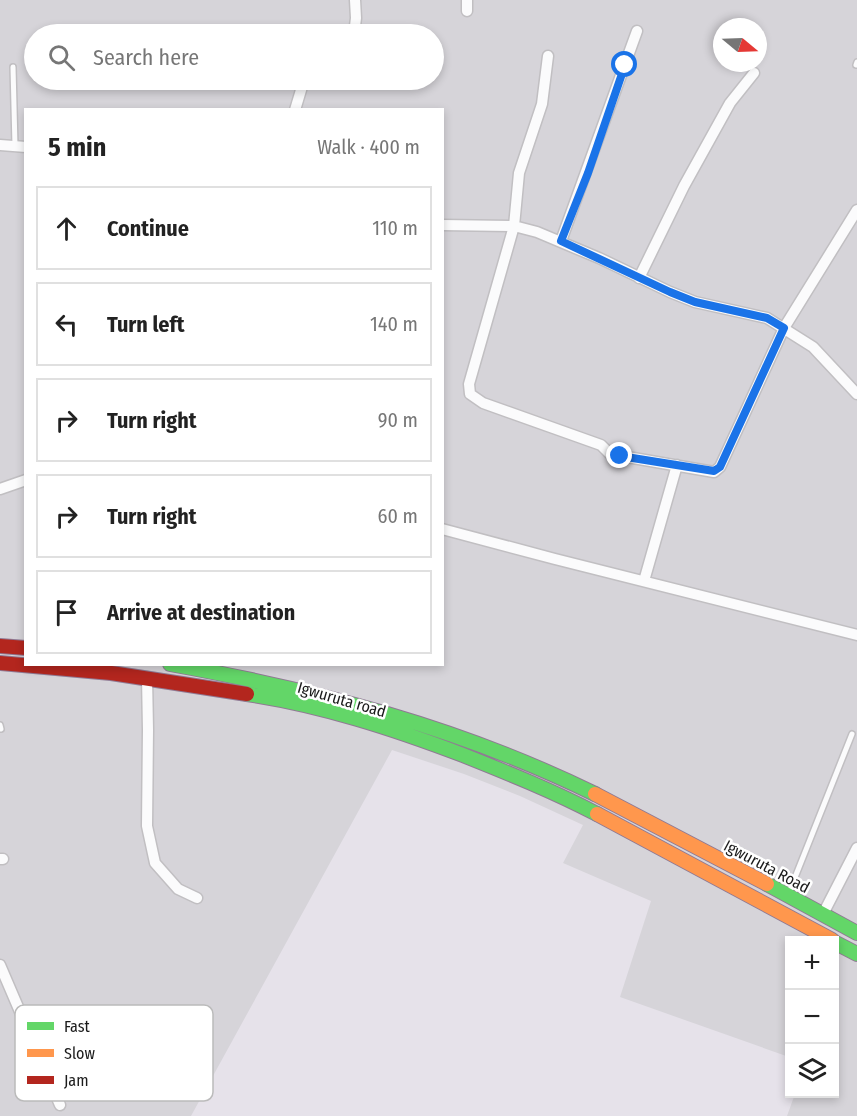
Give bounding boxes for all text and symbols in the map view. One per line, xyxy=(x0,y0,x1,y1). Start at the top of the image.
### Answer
north arrow xyxy=(713,18,767,72)
search box xyxy=(24,24,444,90)
icon: search xyxy=(45,41,78,74)
text: Search here xyxy=(93,44,199,71)
route start xyxy=(611,51,637,77)
text: 5 min xyxy=(48,132,106,163)
text: Walk · 400 m xyxy=(317,135,420,159)
icon: ahead xyxy=(50,212,83,245)
text: Continue xyxy=(107,215,189,242)
text: 110 m xyxy=(372,216,418,240)
icon: left xyxy=(50,308,83,341)
text: Turn left xyxy=(107,311,185,338)
text: 140 m xyxy=(370,312,418,336)
icon: right xyxy=(50,404,83,437)
text: Turn right xyxy=(107,407,196,434)
text: 90 m xyxy=(378,408,418,432)
route end xyxy=(606,442,632,468)
icon: right xyxy=(50,500,83,533)
text: Turn right xyxy=(107,503,196,530)
text: 60 m xyxy=(378,504,418,528)
icon: arrive xyxy=(50,596,83,629)
text: Arrive at destination xyxy=(107,599,295,626)
street label: Igwuruta road xyxy=(295,678,388,721)
street label: Igwuruta Road xyxy=(721,836,813,897)
map controls xyxy=(785,936,839,1098)
button: + xyxy=(785,936,839,990)
button: − xyxy=(785,990,839,1044)
legend xyxy=(15,1005,213,1101)
text: Fast xyxy=(64,1017,91,1036)
text: Slow xyxy=(64,1044,95,1063)
button: layers xyxy=(785,1044,839,1098)
text: Jam xyxy=(64,1071,89,1090)

